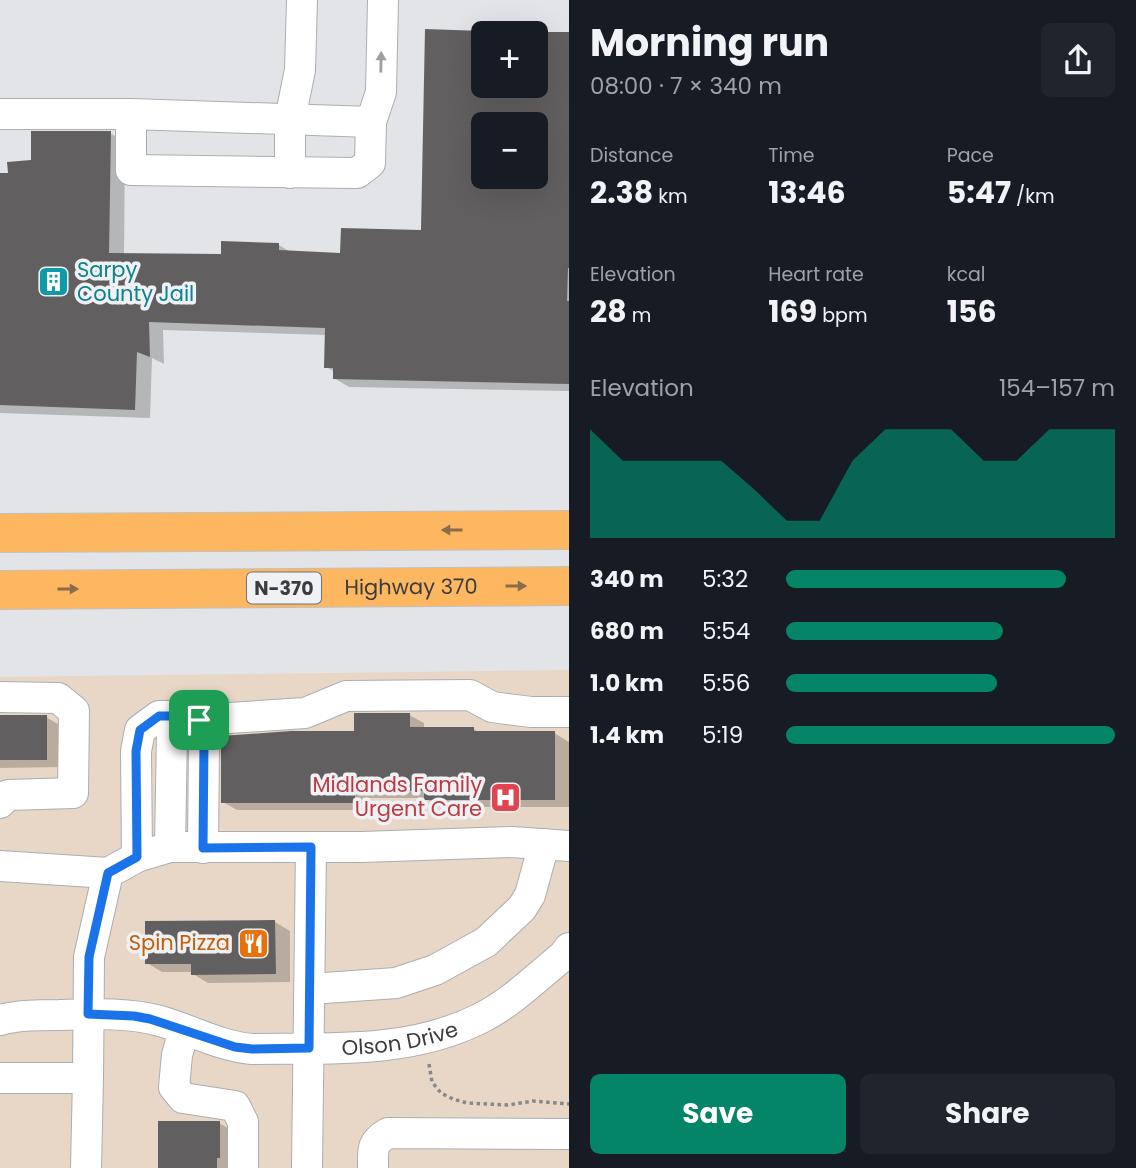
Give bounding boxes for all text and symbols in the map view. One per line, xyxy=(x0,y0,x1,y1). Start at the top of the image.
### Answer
text: Morning run xyxy=(590,16,829,69)
map controls xyxy=(471,21,548,189)
button: + xyxy=(471,21,548,98)
button: share xyxy=(1041,23,1115,97)
one-way arrow xyxy=(376,50,387,72)
text: 08:00 · 7 × 340 m xyxy=(590,70,782,102)
button: − xyxy=(471,112,548,189)
text: Distance xyxy=(590,142,673,169)
text: Time xyxy=(768,142,815,169)
text: Pace xyxy=(947,142,994,169)
text: 2.38 xyxy=(590,171,653,214)
text: 13:46 xyxy=(768,171,846,214)
text: 5:47 xyxy=(947,171,1011,214)
text: km xyxy=(653,183,688,210)
text: /km xyxy=(1011,183,1055,210)
place label: Sarpy County Jail xyxy=(77,255,194,308)
text: Elevation xyxy=(590,261,676,288)
text: Heart rate xyxy=(768,261,864,288)
text: kcal xyxy=(947,261,986,288)
building icon: Sarpy County Jail xyxy=(37,265,71,299)
text: 28 xyxy=(590,290,627,333)
text: 169 xyxy=(768,290,817,333)
text: 156 xyxy=(947,290,997,333)
text: m xyxy=(627,302,651,329)
text: bpm xyxy=(817,302,868,329)
text: Elevation xyxy=(590,372,694,404)
text: 154–157 m xyxy=(999,372,1115,404)
one-way arrow xyxy=(441,524,463,536)
text: 340 m xyxy=(590,563,664,595)
text: 5:32 xyxy=(702,563,748,595)
road number: N-370 xyxy=(247,572,321,604)
street label: Highway 370 xyxy=(344,572,478,602)
one-way arrow xyxy=(505,580,527,592)
one-way arrow xyxy=(57,583,79,595)
text: 680 m xyxy=(590,615,664,647)
text: 5:54 xyxy=(702,615,750,647)
text: 1.0 km xyxy=(590,667,664,699)
text: 5:56 xyxy=(702,667,750,699)
pin xyxy=(169,690,229,750)
icon: arrive xyxy=(180,701,218,739)
text: 1.4 km xyxy=(590,719,664,751)
text: 5:19 xyxy=(702,719,743,751)
place label: Midlands Family Urgent Care xyxy=(312,770,482,823)
hospital icon: Midlands Family Urgent Care xyxy=(488,780,522,814)
restaurant icon: Spin Pizza xyxy=(236,926,270,960)
place label: Spin Pizza xyxy=(129,928,230,957)
street label: Olson Drive xyxy=(341,1014,462,1062)
button: Save xyxy=(590,1074,846,1154)
button: Share xyxy=(860,1074,1115,1154)

